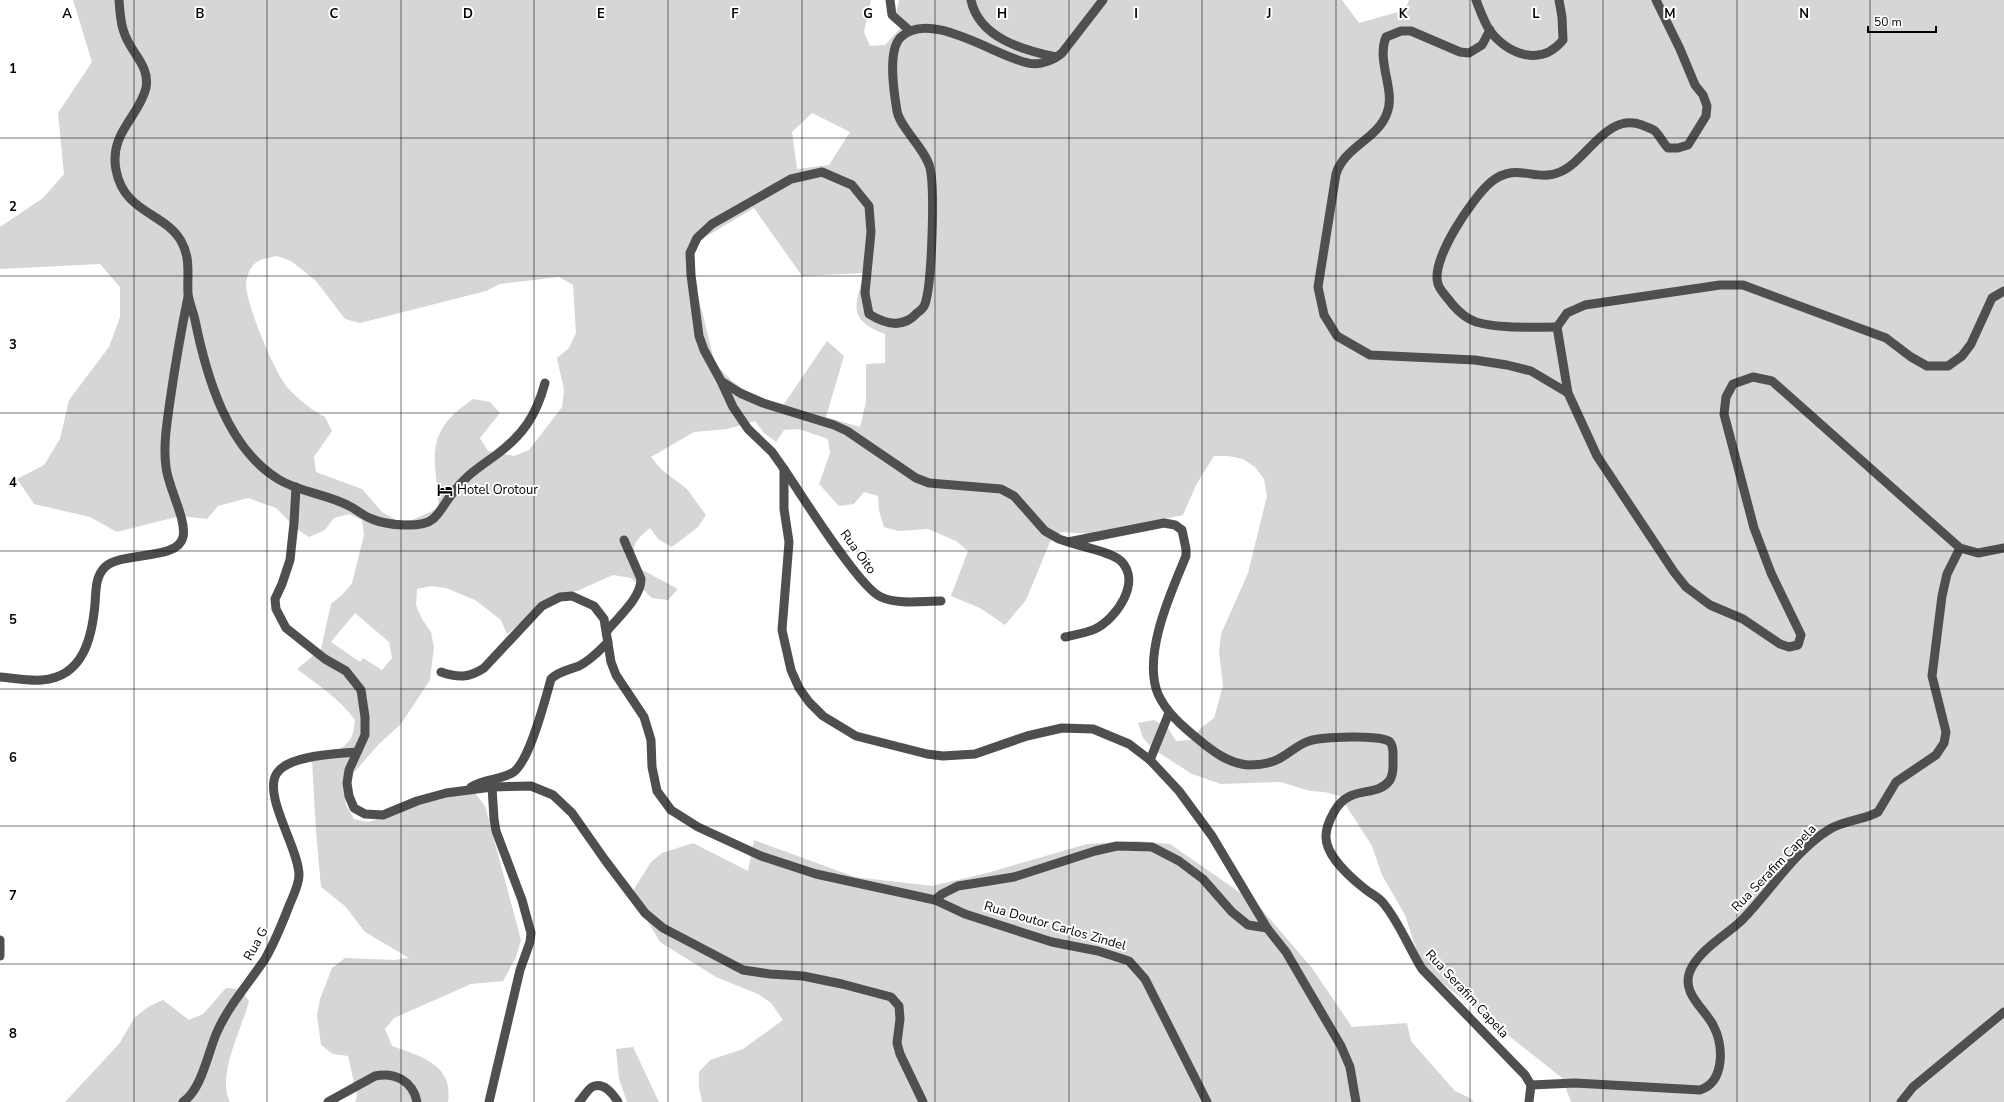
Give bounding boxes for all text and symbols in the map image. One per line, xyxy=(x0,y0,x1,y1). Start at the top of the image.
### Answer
text: A xyxy=(62,5,72,23)
text: B xyxy=(196,5,205,23)
text: C xyxy=(330,5,339,23)
text: D xyxy=(463,5,473,23)
text: E xyxy=(597,5,605,23)
text: F xyxy=(731,5,739,23)
text: G xyxy=(863,5,873,23)
text: H xyxy=(997,5,1007,23)
text: I xyxy=(1134,5,1138,23)
text: J xyxy=(1266,5,1271,23)
text: K xyxy=(1399,5,1408,23)
text: L xyxy=(1532,5,1540,23)
text: M xyxy=(1664,5,1676,23)
text: N xyxy=(1799,5,1809,23)
scale bar xyxy=(1868,8,1936,34)
text: 50 m xyxy=(1874,14,1902,30)
text: 1 xyxy=(9,60,17,78)
text: 2 xyxy=(9,198,17,216)
text: 3 xyxy=(9,336,17,354)
text: 4 xyxy=(9,474,17,492)
hotel icon: Hotel Orotour xyxy=(436,481,454,499)
place label: Hotel Orotour xyxy=(457,481,538,499)
street label: Rua Oito xyxy=(836,526,880,578)
text: 5 xyxy=(9,611,17,629)
text: 6 xyxy=(9,749,17,767)
street label: Rua Serafim Capela xyxy=(1728,820,1820,916)
text: 7 xyxy=(9,887,17,905)
street label: Rua Doutor Carlos Zindel xyxy=(982,897,1128,955)
street label: Rua G xyxy=(239,924,273,964)
street label: Rua Serafim Capela xyxy=(1421,946,1513,1042)
text: 8 xyxy=(9,1025,17,1043)

